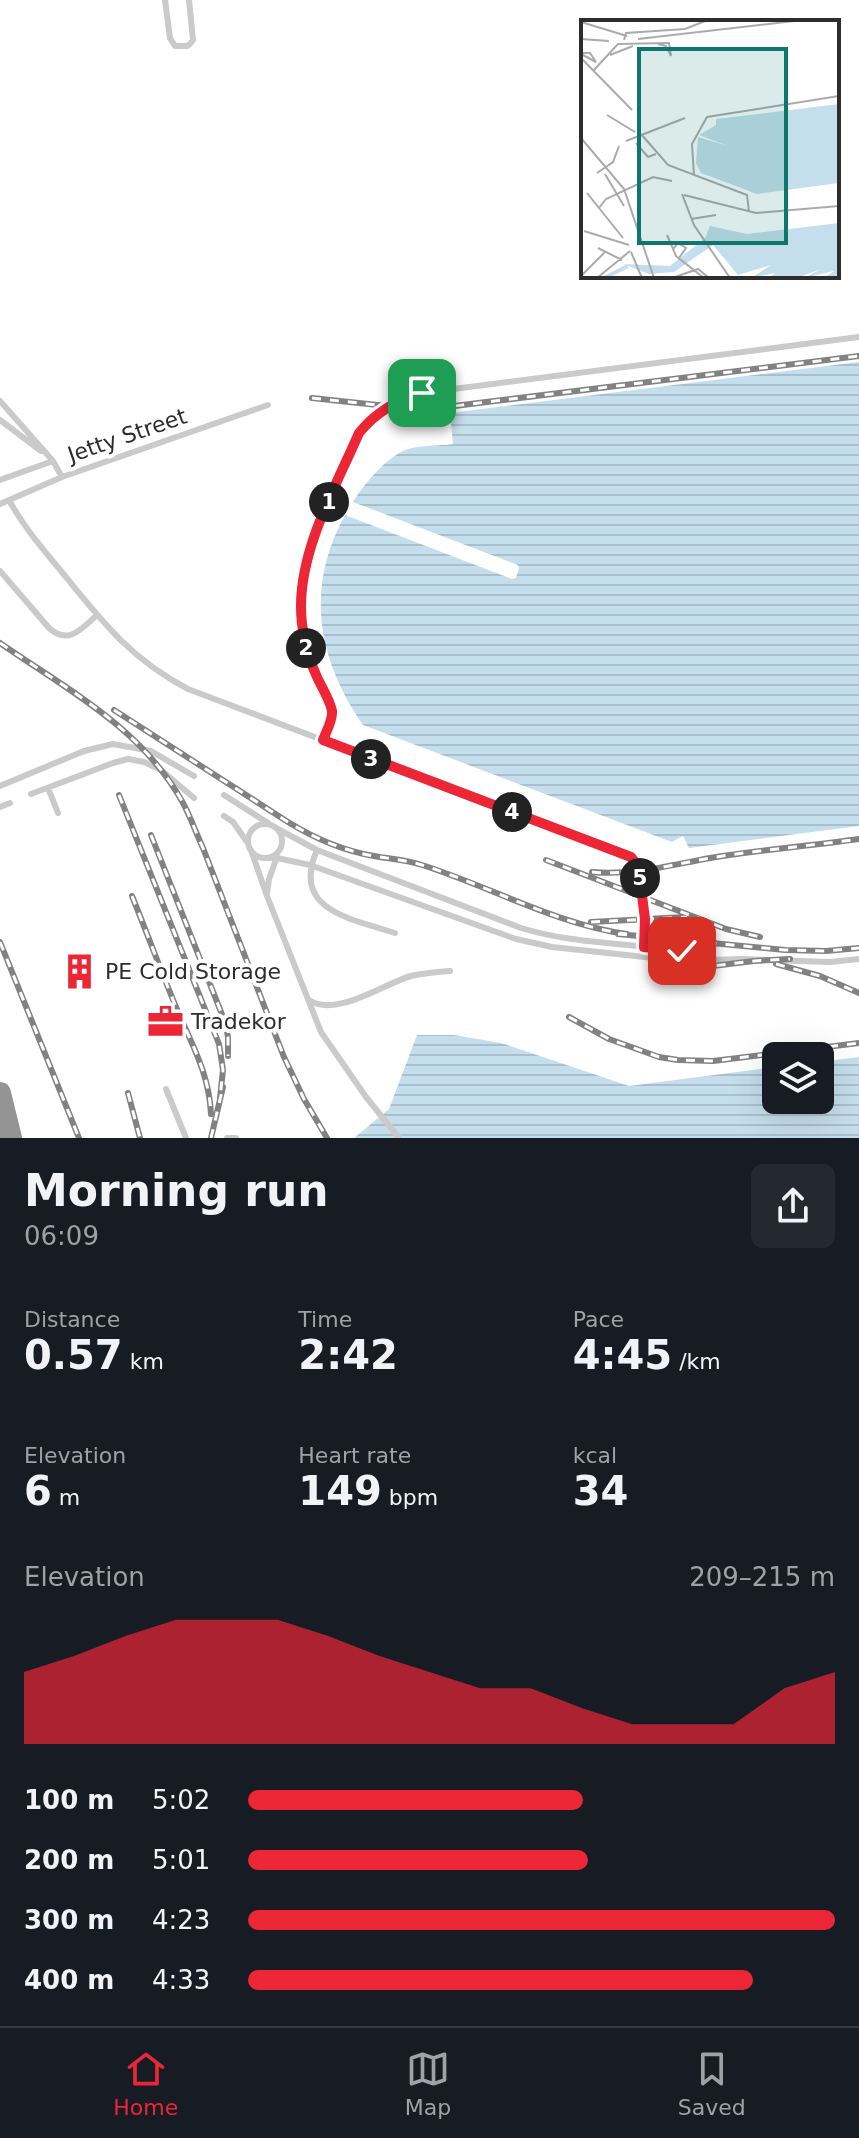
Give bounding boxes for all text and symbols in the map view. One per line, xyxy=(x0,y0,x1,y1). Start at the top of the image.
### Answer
inset map xyxy=(581,20,839,278)
pin xyxy=(388,359,456,427)
icon: arrive xyxy=(400,371,444,415)
street label: Jetty Street xyxy=(63,403,190,468)
pin: 1 xyxy=(309,482,349,522)
text: 1 xyxy=(321,489,337,514)
pin: 2 xyxy=(286,628,326,668)
text: 2 xyxy=(298,635,314,660)
pin: 3 xyxy=(351,739,391,779)
text: 3 xyxy=(363,746,379,771)
pin: 4 xyxy=(492,792,532,832)
text: 4 xyxy=(504,799,520,824)
pin: 5 xyxy=(620,858,660,898)
text: 5 xyxy=(632,865,648,890)
pin xyxy=(648,917,716,985)
icon: check xyxy=(660,929,704,973)
building icon: PE Cold Storage xyxy=(60,952,98,990)
place label: PE Cold Storage xyxy=(105,959,281,984)
office icon: Tradekor xyxy=(146,1002,184,1040)
place label: Tradekor xyxy=(190,1009,287,1034)
map controls xyxy=(762,1042,834,1114)
button: layers xyxy=(762,1042,834,1114)
button: share xyxy=(751,1164,835,1248)
text: Morning run xyxy=(24,1165,329,1216)
text: 06:09 xyxy=(24,1221,99,1251)
text: Distance xyxy=(24,1307,120,1332)
text: Time xyxy=(298,1307,352,1332)
text: Pace xyxy=(573,1307,624,1332)
text: 0.57 xyxy=(24,1332,123,1378)
text: 2:42 xyxy=(298,1332,398,1378)
text: 4:45 xyxy=(573,1332,672,1378)
text: km xyxy=(123,1349,164,1374)
text: /km xyxy=(672,1349,721,1374)
text: Elevation xyxy=(24,1443,126,1468)
text: Heart rate xyxy=(298,1443,411,1468)
text: kcal xyxy=(573,1443,617,1468)
text: 6 xyxy=(24,1468,52,1514)
text: 149 xyxy=(298,1468,382,1514)
text: 34 xyxy=(573,1468,628,1514)
text: m xyxy=(52,1485,80,1510)
text: bpm xyxy=(382,1485,438,1510)
text: Elevation xyxy=(24,1562,145,1592)
text: 209–215 m xyxy=(689,1562,835,1592)
text: 100 m xyxy=(24,1785,114,1815)
text: 5:02 xyxy=(152,1785,210,1815)
text: 200 m xyxy=(24,1845,114,1875)
text: 5:01 xyxy=(152,1845,210,1875)
text: 300 m xyxy=(24,1905,114,1935)
text: 4:23 xyxy=(152,1905,210,1935)
text: 400 m xyxy=(24,1965,114,1995)
text: 4:33 xyxy=(152,1965,210,1995)
tab: Home xyxy=(113,2047,178,2120)
tab: Map xyxy=(405,2047,451,2120)
tab: Saved xyxy=(678,2047,746,2120)

